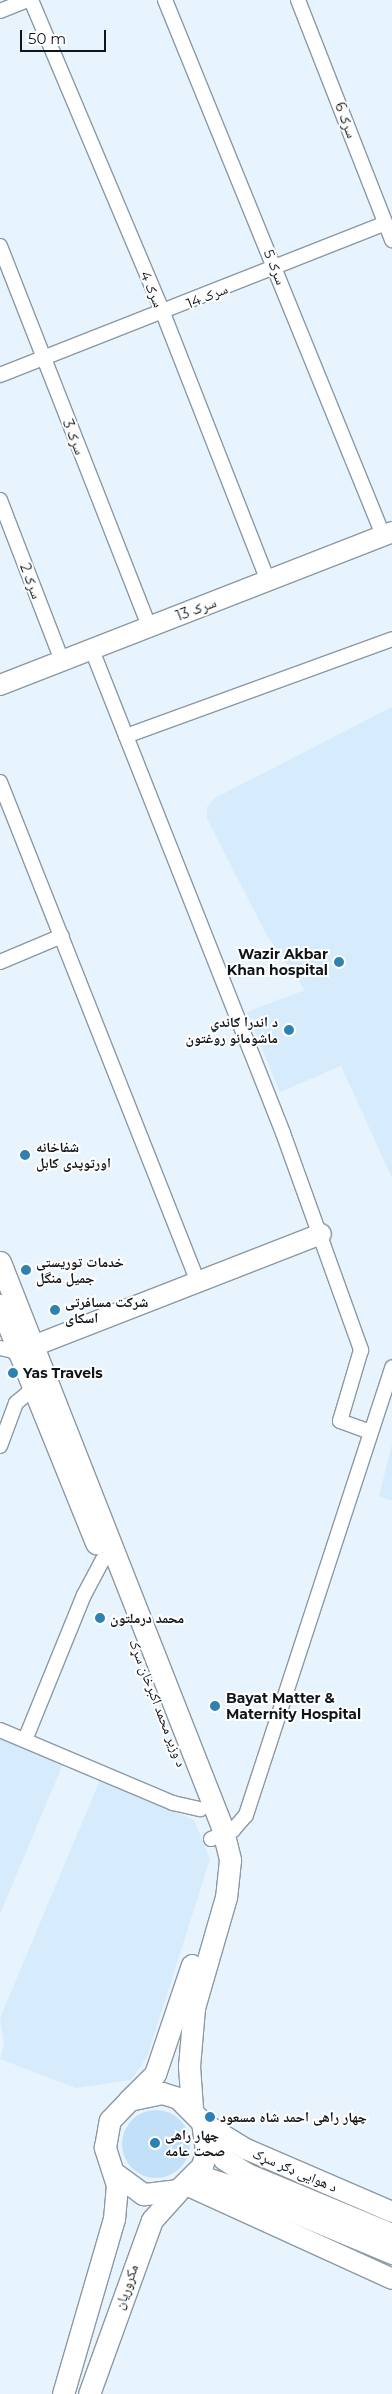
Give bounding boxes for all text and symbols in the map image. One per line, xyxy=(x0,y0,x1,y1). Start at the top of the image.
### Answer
scale bar xyxy=(22,20,109,52)
text: 50 m xyxy=(28,29,66,48)
street label: سرک 6 xyxy=(331,100,361,140)
street label: سرک 5 xyxy=(260,247,290,287)
street label: سرک 4 xyxy=(137,268,167,310)
street label: سرک 14 xyxy=(184,280,230,312)
street label: سرک 3 xyxy=(59,417,89,457)
street label: سرک 2 xyxy=(17,561,45,601)
street label: سرک 13 xyxy=(174,594,218,624)
place label: Wazir Akbar Khan hospital xyxy=(227,946,328,979)
marker: Wazir Akbar Khan hospital xyxy=(332,955,346,969)
place label: د اندرا ګاندي ماشومانو روغتون xyxy=(186,1014,278,1046)
marker: د اندرا ګاندي ماشومانو روغتون xyxy=(282,1023,296,1037)
place label: شفاخانه اورتوپدی کابل xyxy=(36,1139,111,1172)
marker: شفاخانه اورتوپدی کابل xyxy=(18,1148,32,1162)
place label: خدمات توریستی جمیل منگل xyxy=(36,1254,124,1286)
marker: خدمات توریستی جمیل منگل xyxy=(20,1264,32,1276)
place label: شرکت مسافرتی اسکای xyxy=(65,1294,148,1326)
marker: شرکت مسافرتی اسکای xyxy=(49,1304,61,1316)
place label: Yas Travels xyxy=(23,1365,103,1381)
marker: Yas Travels xyxy=(7,1367,19,1379)
place label: محمد درملتون xyxy=(110,1610,184,1626)
marker: محمد درملتون xyxy=(94,1612,106,1624)
street label: د وزیر محمد اکبرخان سړک xyxy=(126,1637,190,1769)
place label: Bayat Matter & Maternity Hospital xyxy=(226,1690,361,1722)
marker: Bayat Matter & Maternity Hospital xyxy=(208,1699,222,1713)
place label: چهار راهی احمد شاه مسعود xyxy=(220,2109,367,2125)
marker: چهار راهی احمد شاه مسعود xyxy=(204,2111,216,2123)
place label: چهار راهی صحت عامه xyxy=(165,2127,225,2160)
marker: چهار راهی صحت عامه xyxy=(149,2137,161,2149)
street label: د هوایی ډګر سړک xyxy=(250,2145,340,2195)
street label: مکروریان xyxy=(110,2262,142,2312)

